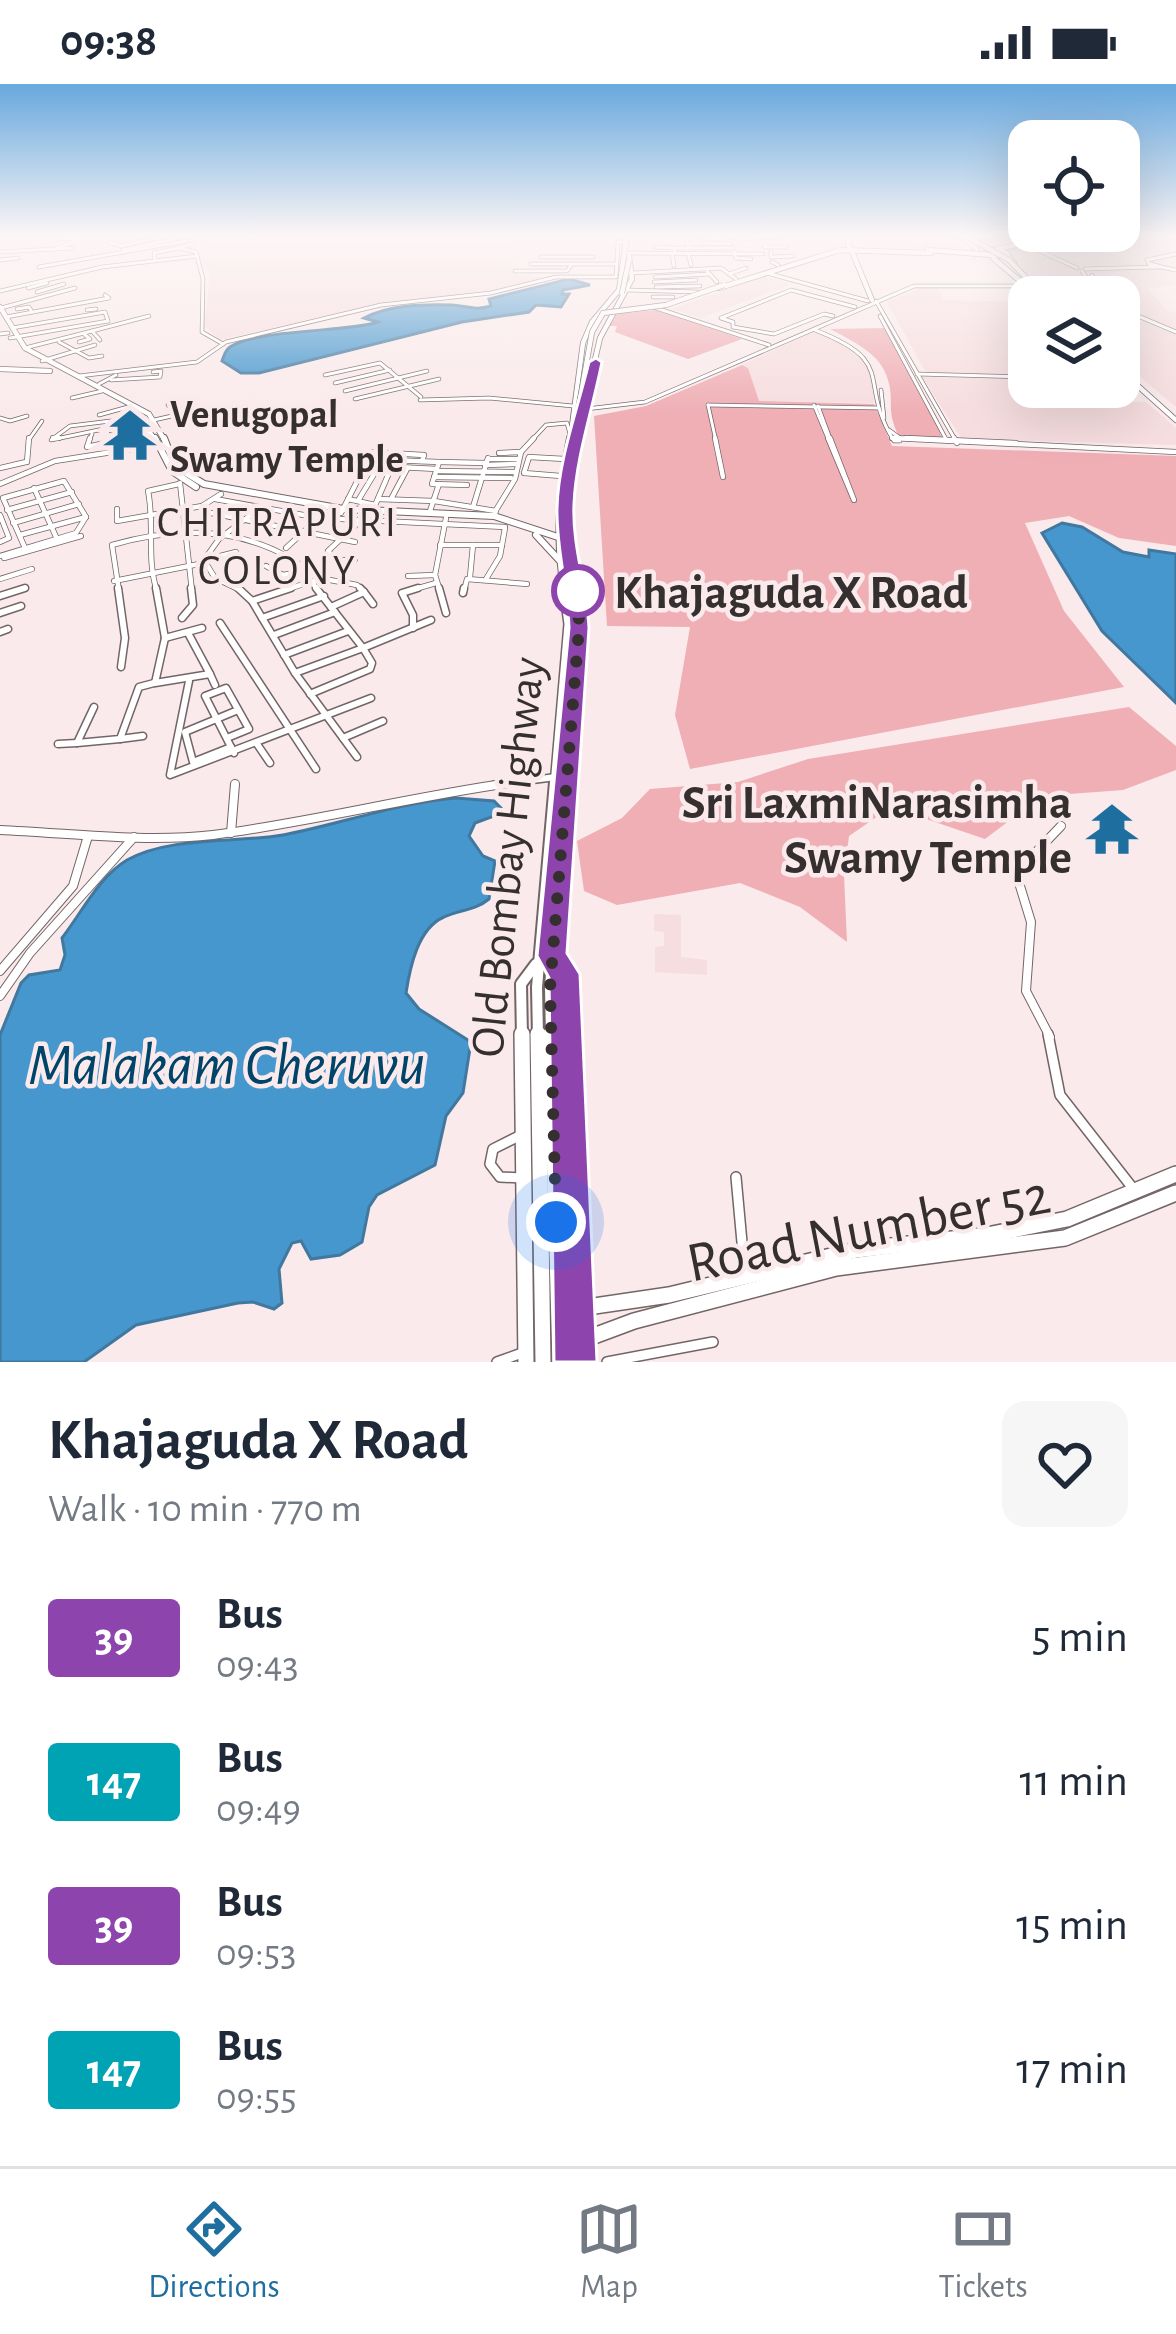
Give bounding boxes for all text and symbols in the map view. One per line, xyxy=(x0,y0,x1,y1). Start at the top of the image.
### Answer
text: 09:38 xyxy=(60,19,157,64)
map controls xyxy=(1008,120,1140,408)
button: locate xyxy=(1008,120,1140,252)
button: layers xyxy=(1008,276,1140,408)
place label: Venugopal Swamy Temple xyxy=(170,396,404,480)
temple icon: Venugopal Swamy Temple xyxy=(101,406,159,464)
district label: CHITRAPURI COLONY xyxy=(157,502,399,592)
marker: Khajaguda X Road xyxy=(553,566,603,616)
place label: Khajaguda X Road xyxy=(614,570,968,618)
street label: Old Bombay Highway xyxy=(464,655,554,1060)
place label: Sri LaxmiNarasimha Swamy Temple xyxy=(682,780,1072,883)
temple icon: Sri LaxmiNarasimha Swamy Temple xyxy=(1083,800,1141,858)
water label: Malakam Cheruvu xyxy=(28,1036,426,1096)
street label: Road Number 52 xyxy=(682,1166,1055,1293)
your location xyxy=(526,1192,586,1252)
button: heart xyxy=(1002,1401,1128,1527)
text: Khajaguda X Road xyxy=(48,1412,468,1469)
text: Walk · 10 min · 770 m xyxy=(48,1490,362,1529)
text: Bus xyxy=(216,1592,283,1637)
text: 5 min xyxy=(1032,1615,1128,1660)
text: 39 xyxy=(95,1617,133,1659)
text: 09:43 xyxy=(216,1646,299,1685)
text: Bus xyxy=(216,1736,283,1781)
text: 11 min xyxy=(1020,1759,1128,1804)
text: 147 xyxy=(87,1761,141,1803)
text: 09:49 xyxy=(216,1790,301,1829)
text: Bus xyxy=(216,1880,283,1925)
text: 15 min xyxy=(1016,1903,1128,1948)
text: 39 xyxy=(95,1905,133,1947)
text: 09:53 xyxy=(216,1934,296,1973)
text: Bus xyxy=(216,2024,283,2069)
text: 17 min xyxy=(1016,2047,1128,2092)
text: 147 xyxy=(87,2049,141,2091)
text: 09:55 xyxy=(216,2078,296,2117)
tab: Directions xyxy=(148,2196,280,2308)
tab: Map xyxy=(576,2196,642,2308)
tab: Tickets xyxy=(938,2196,1028,2308)

